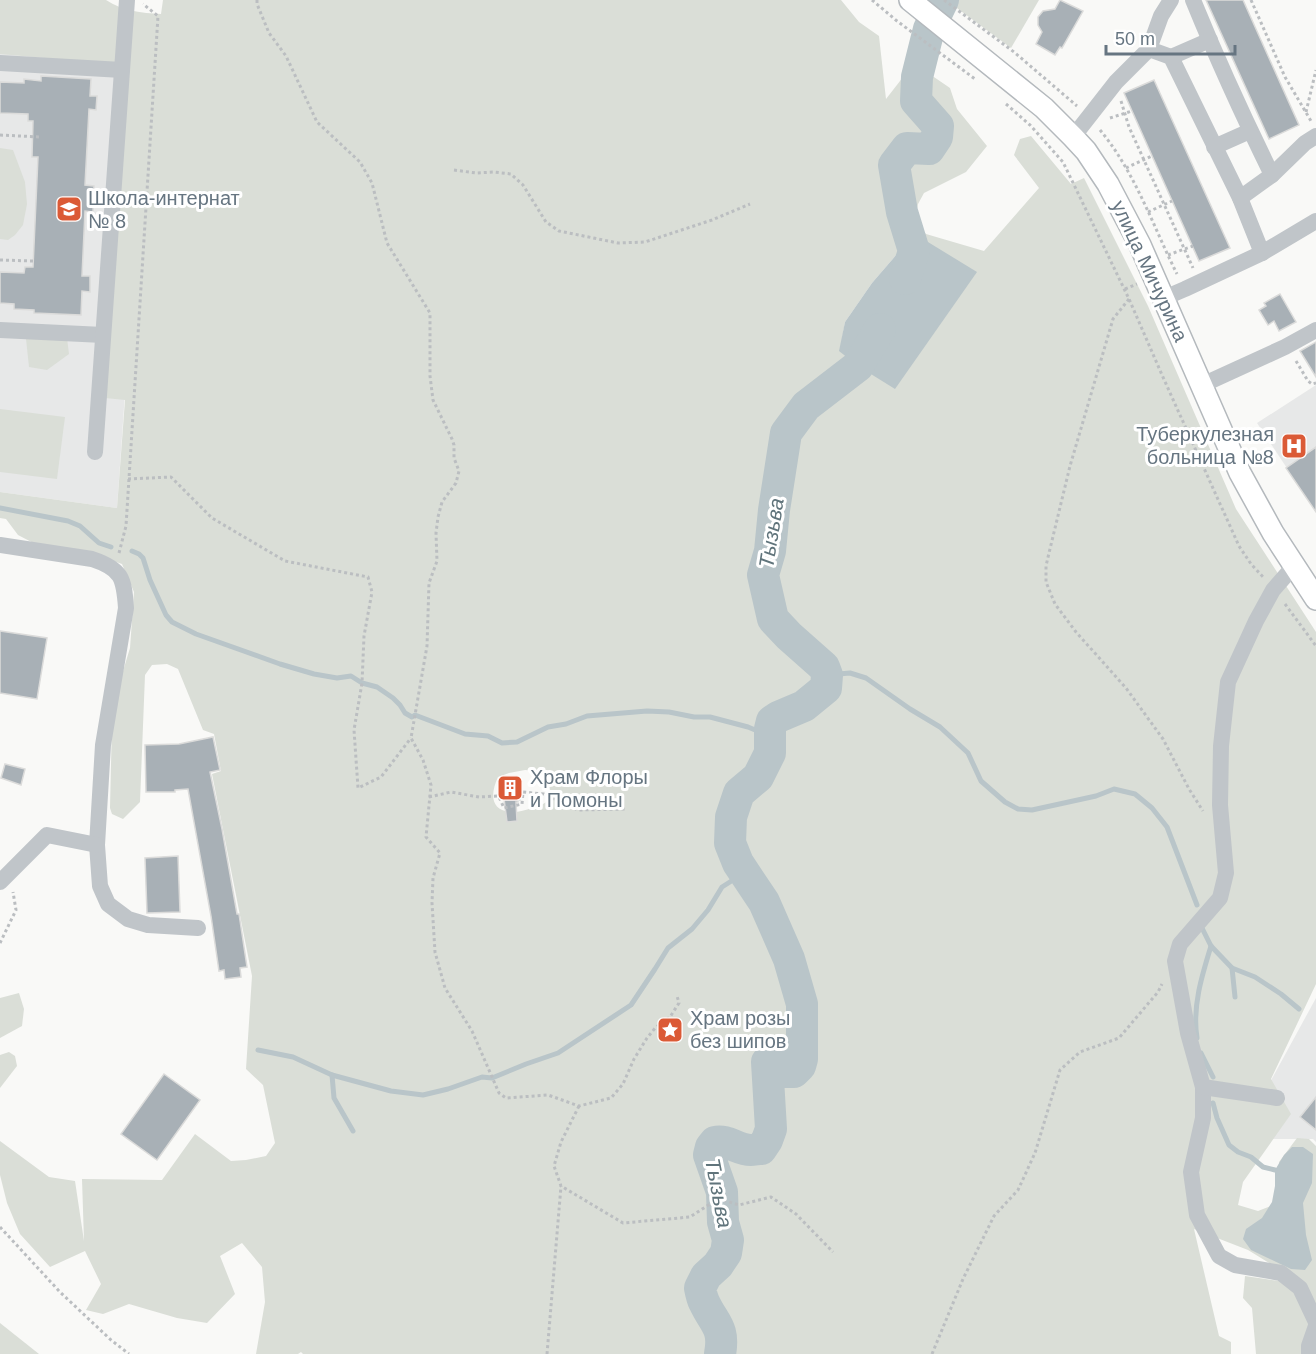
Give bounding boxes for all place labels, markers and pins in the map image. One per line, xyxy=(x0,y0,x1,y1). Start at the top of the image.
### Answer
place label: Школа-интернат № 8 xyxy=(88,187,240,232)
school or university icon: Школа-интернат № 8 xyxy=(54,194,84,224)
place label: Туберкулезная больница №8 xyxy=(1136,423,1274,468)
hospital icon: Туберкулезная больница №8 xyxy=(1279,431,1309,461)
place label: Храм Флоры и Помоны xyxy=(530,766,648,811)
building icon: Храм Флоры и Помоны xyxy=(495,773,525,803)
place label: Храм розы без шипов xyxy=(690,1007,790,1052)
place icon: Храм розы без шипов xyxy=(655,1015,685,1045)

